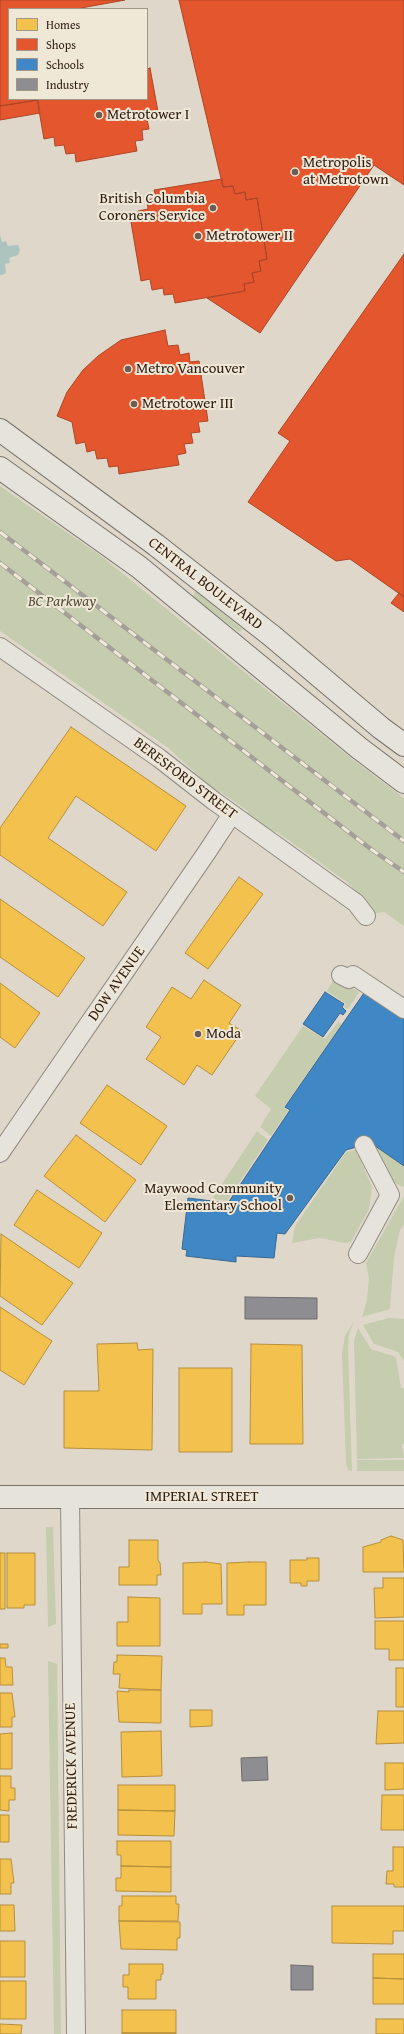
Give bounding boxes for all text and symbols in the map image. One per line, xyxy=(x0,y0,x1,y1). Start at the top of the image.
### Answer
legend xyxy=(8,8,148,100)
text: Homes xyxy=(46,16,80,33)
text: Shops xyxy=(46,36,76,53)
text: Schools xyxy=(46,56,84,73)
text: Industry xyxy=(46,76,89,93)
place label: Metrotower I xyxy=(107,106,189,124)
marker: Metrotower I xyxy=(94,110,104,120)
place label: Metropolis at Metrotown xyxy=(303,154,389,189)
marker: Metropolis at Metrotown xyxy=(290,167,300,177)
place label: British Columbia Coroners Service xyxy=(99,190,205,225)
marker: British Columbia Coroners Service xyxy=(208,203,218,213)
place label: Metrotower II xyxy=(206,227,293,245)
marker: Metrotower II xyxy=(193,231,203,241)
place label: Metro Vancouver xyxy=(136,360,245,378)
marker: Metro Vancouver xyxy=(123,364,133,374)
place label: Metrotower III xyxy=(142,395,234,413)
marker: Metrotower III xyxy=(129,399,139,409)
street label: CENTRAL BOULEVARD xyxy=(144,534,266,634)
park label: BC Parkway xyxy=(28,593,96,611)
street label: BERESFORD STREET xyxy=(130,734,240,824)
street label: DOW AVENUE xyxy=(85,943,149,1025)
place label: Moda xyxy=(206,1025,241,1043)
marker: Moda xyxy=(193,1029,203,1039)
place label: Maywood Community Elementary School xyxy=(144,1180,282,1215)
marker: Maywood Community Elementary School xyxy=(285,1193,295,1203)
street label: IMPERIAL STREET xyxy=(145,1488,259,1506)
street label: FREDERICK AVENUE xyxy=(62,1703,82,1829)

